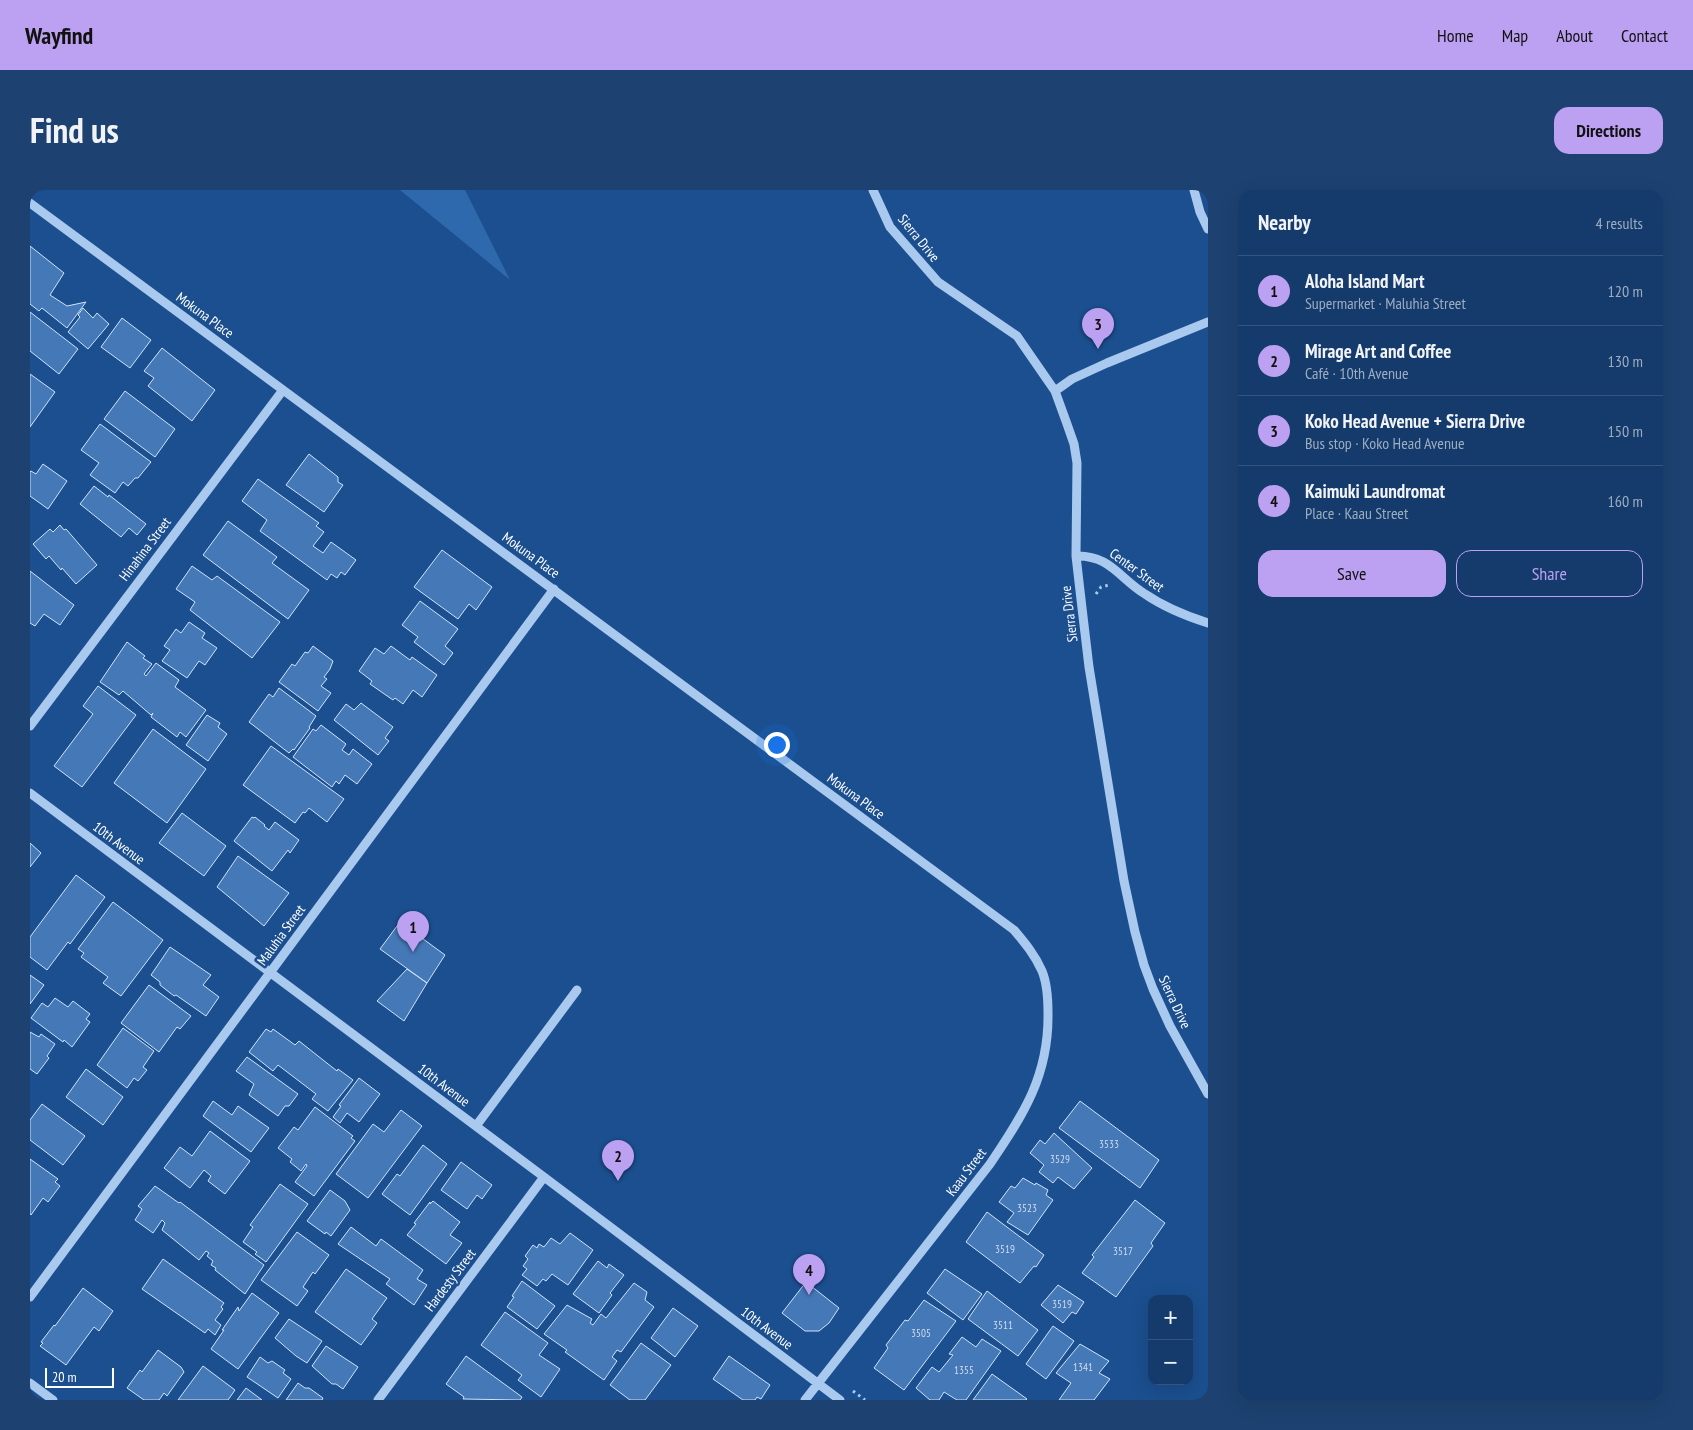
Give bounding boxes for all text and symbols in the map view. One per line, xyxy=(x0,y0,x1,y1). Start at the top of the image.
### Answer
text: Wayfind xyxy=(25,20,93,51)
text: Home xyxy=(1437,24,1474,47)
text: Map xyxy=(1502,24,1528,47)
text: About xyxy=(1556,24,1593,47)
text: Contact xyxy=(1621,24,1668,47)
text: Find us xyxy=(30,107,119,153)
button: Directions xyxy=(1554,107,1663,154)
text: Nearby xyxy=(1258,209,1311,236)
street label: Sierra Drive xyxy=(894,210,944,266)
text: 4 results xyxy=(1596,213,1643,233)
text: Aloha Island Mart xyxy=(1305,269,1424,293)
text: 1 xyxy=(1270,281,1278,301)
text: 120 m xyxy=(1608,281,1643,301)
street label: Mokuna Place xyxy=(173,288,238,342)
text: Supermarket · Maluhia Street xyxy=(1305,293,1466,313)
pin: 3 xyxy=(1082,308,1114,349)
text: Mirage Art and Coffee xyxy=(1305,339,1451,363)
text: 2 xyxy=(1270,351,1278,371)
text: 130 m xyxy=(1608,351,1643,371)
text: Café · 10th Avenue xyxy=(1305,363,1409,383)
text: Koko Head Avenue + Sierra Drive xyxy=(1305,409,1525,433)
text: 3 xyxy=(1270,421,1278,441)
text: 150 m xyxy=(1608,421,1643,441)
text: Bus stop · Koko Head Avenue xyxy=(1305,433,1465,453)
text: Kaimuki Laundromat xyxy=(1305,479,1445,503)
text: 4 xyxy=(1270,491,1278,511)
text: 160 m xyxy=(1608,491,1643,511)
text: Place · Kaau Street xyxy=(1305,503,1408,523)
street label: Hinahina Street xyxy=(115,513,175,584)
street label: Mokuna Place xyxy=(499,528,564,582)
street label: Center Street xyxy=(1106,544,1168,596)
button: Save xyxy=(1258,550,1446,597)
button: Share xyxy=(1456,550,1643,597)
street label: Sierra Drive xyxy=(1057,585,1081,643)
your location xyxy=(764,732,790,758)
street label: Mokuna Place xyxy=(824,769,889,823)
street label: 10th Avenue xyxy=(89,818,149,869)
street label: Maluhia Street xyxy=(253,901,309,969)
pin: 1 xyxy=(397,911,429,952)
street label: Sierra Drive xyxy=(1155,973,1195,1032)
street label: 10th Avenue xyxy=(414,1060,474,1111)
house number: 3533 xyxy=(1099,1137,1119,1151)
pin: 2 xyxy=(602,1140,634,1181)
street label: Kaau Street xyxy=(942,1144,990,1200)
house number: 3529 xyxy=(1050,1152,1070,1166)
house number: 3523 xyxy=(1017,1201,1037,1215)
house number: 3519 xyxy=(995,1242,1015,1256)
house number: 3517 xyxy=(1113,1244,1133,1258)
street label: Hardesty Street xyxy=(421,1245,480,1315)
pin: 4 xyxy=(793,1254,825,1295)
map controls xyxy=(1148,1295,1193,1385)
button: + xyxy=(1148,1295,1193,1340)
house number: 3519 xyxy=(1052,1297,1072,1311)
street label: 10th Avenue xyxy=(737,1303,797,1354)
house number: 3511 xyxy=(993,1318,1013,1332)
house number: 3505 xyxy=(911,1326,931,1340)
button: − xyxy=(1148,1340,1193,1385)
house number: 1341 xyxy=(1073,1360,1093,1374)
house number: 1355 xyxy=(954,1363,974,1377)
scale bar xyxy=(45,1365,114,1388)
text: 20 m xyxy=(52,1368,77,1386)

